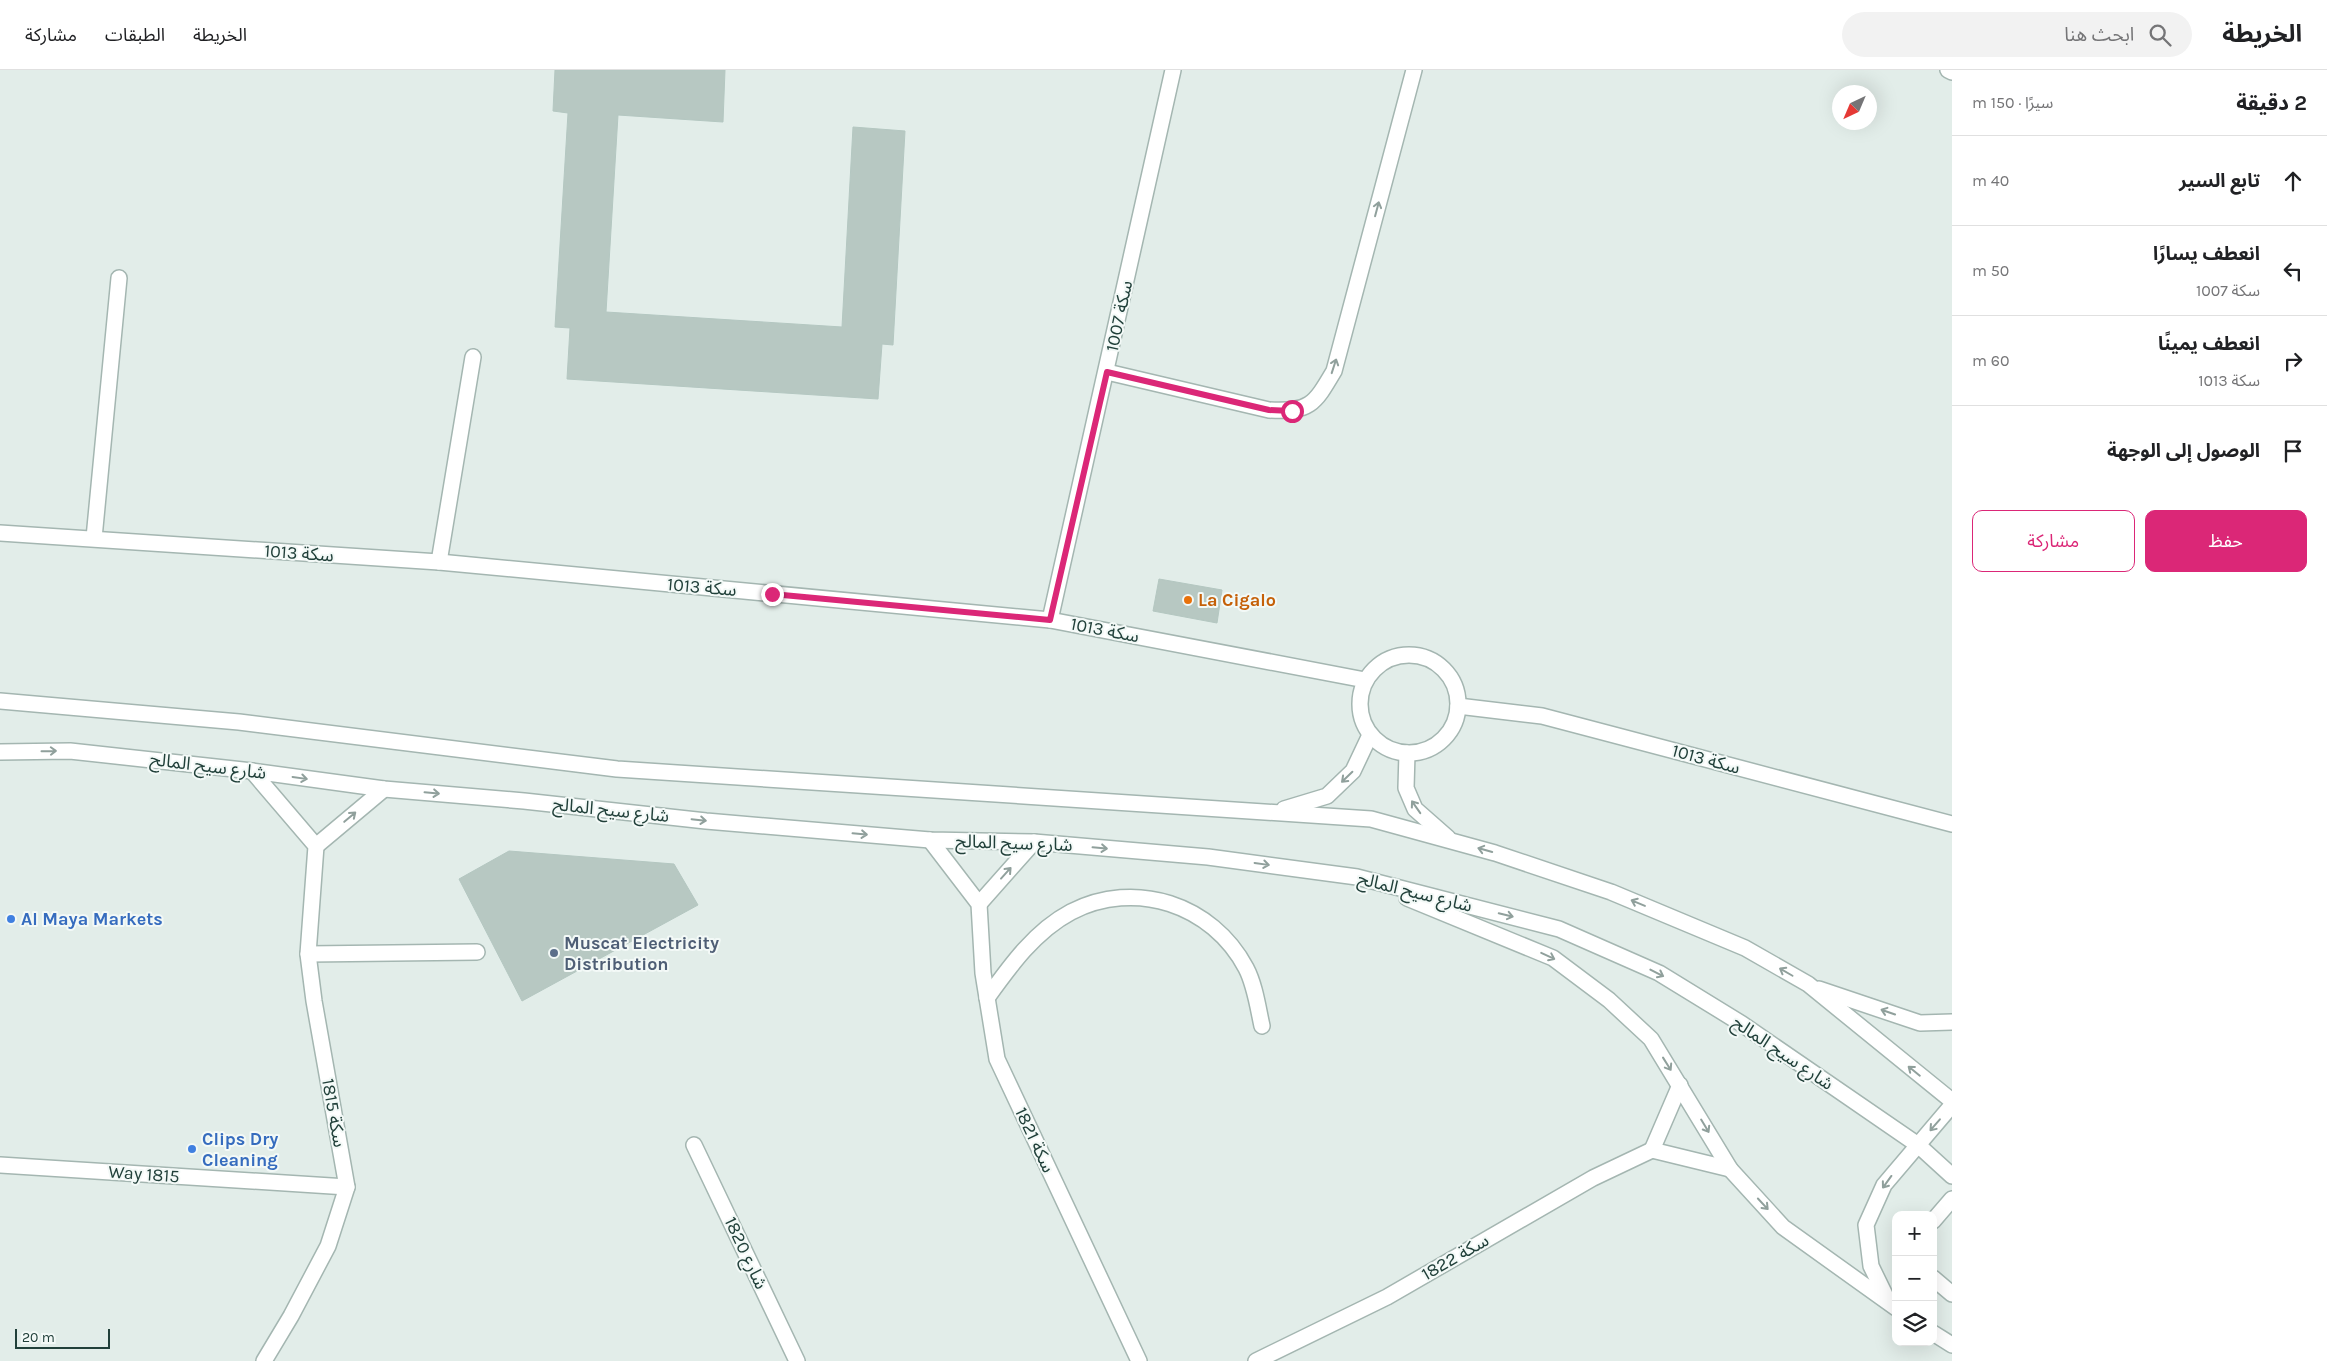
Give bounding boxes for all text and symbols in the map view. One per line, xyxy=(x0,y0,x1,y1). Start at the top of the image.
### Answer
search box xyxy=(1842,12,2192,57)
text: الخريطة xyxy=(2222,20,2302,48)
icon: search xyxy=(2146,21,2174,49)
text: مشاركة xyxy=(25,24,77,46)
text: الطبقات xyxy=(105,24,165,46)
text: الخريطة xyxy=(193,24,247,46)
text: ابحث هنا xyxy=(2064,24,2134,46)
north arrow xyxy=(1832,85,1877,130)
text: 2 دقيقة xyxy=(2236,91,2307,115)
text: سيرًا · 150 m xyxy=(1972,93,2053,112)
icon: ahead xyxy=(2279,167,2307,195)
text: تابع السير xyxy=(2179,170,2260,192)
text: 40 m xyxy=(1972,171,2009,190)
one-way arrow xyxy=(1373,202,1382,218)
text: انعطف يسارًا xyxy=(2153,243,2260,265)
icon: left xyxy=(2279,257,2307,285)
text: 50 m xyxy=(1972,261,2009,280)
street label: سكة 1007 xyxy=(1101,278,1137,354)
text: سكة 1007 xyxy=(2196,281,2260,300)
text: انعطف يمينًا xyxy=(2158,333,2260,355)
icon: right xyxy=(2279,347,2307,375)
text: 60 m xyxy=(1972,351,2009,370)
one-way arrow xyxy=(1330,358,1340,374)
text: سكة 1013 xyxy=(2198,371,2260,390)
route start xyxy=(1281,400,1304,423)
icon: arrive xyxy=(2279,437,2307,465)
text: الوصول إلى الوجهة xyxy=(2107,440,2260,462)
button: مشاركة xyxy=(1972,510,2135,572)
button: حفظ xyxy=(2145,510,2307,572)
street label: سكة 1013 xyxy=(264,540,334,566)
street label: سكة 1013 xyxy=(666,573,738,601)
route end xyxy=(761,583,784,606)
place label: La Cigalo xyxy=(1198,589,1276,611)
marker: La Cigalo xyxy=(1182,594,1194,606)
street label: سكة 1013 xyxy=(1069,613,1141,647)
street label: سكة 1013 xyxy=(1670,739,1742,779)
one-way arrow xyxy=(40,746,56,756)
street label: شارع سيح المالح xyxy=(148,748,267,787)
one-way arrow xyxy=(1341,771,1353,783)
one-way arrow xyxy=(292,773,308,783)
one-way arrow xyxy=(424,788,440,798)
street label: شارع سيح المالح xyxy=(551,793,670,830)
one-way arrow xyxy=(1411,800,1421,814)
one-way arrow xyxy=(343,812,356,823)
one-way arrow xyxy=(690,815,706,825)
one-way arrow xyxy=(852,830,868,839)
street label: شارع سيح المالح xyxy=(955,830,1073,859)
one-way arrow xyxy=(1092,843,1108,852)
one-way arrow xyxy=(1477,845,1493,855)
one-way arrow xyxy=(1253,859,1269,869)
one-way arrow xyxy=(1001,867,1012,880)
street label: شارع سيح المالح xyxy=(1355,867,1474,920)
one-way arrow xyxy=(1631,898,1646,907)
place label: Al Maya Markets xyxy=(21,908,163,930)
one-way arrow xyxy=(1498,911,1514,920)
marker: Al Maya Markets xyxy=(5,913,17,925)
place label: Muscat Electricity Distribution xyxy=(564,932,719,975)
marker: Muscat Electricity Distribution xyxy=(548,947,560,959)
one-way arrow xyxy=(1540,952,1555,961)
one-way arrow xyxy=(1779,966,1793,976)
one-way arrow xyxy=(1650,968,1665,978)
one-way arrow xyxy=(1880,1007,1896,1016)
street label: شارع سيح المالح xyxy=(1727,1011,1838,1097)
one-way arrow xyxy=(1662,1056,1672,1070)
one-way arrow xyxy=(1908,1065,1921,1076)
street label: سكة 1815 xyxy=(317,1077,351,1149)
street label: سكة 1821 xyxy=(1010,1104,1060,1176)
one-way arrow xyxy=(1930,1118,1941,1131)
one-way arrow xyxy=(1700,1119,1710,1133)
place label: Clips Dry Cleaning xyxy=(202,1128,278,1171)
marker: Clips Dry Cleaning xyxy=(186,1143,198,1155)
street label: Way 1815 xyxy=(108,1161,180,1187)
one-way arrow xyxy=(1882,1175,1892,1189)
one-way arrow xyxy=(1757,1198,1768,1211)
map controls xyxy=(1892,1211,1937,1346)
button: + xyxy=(1892,1211,1937,1256)
street label: 1820 شارع xyxy=(717,1213,772,1294)
street label: سكة 1822 xyxy=(1417,1229,1493,1285)
button: − xyxy=(1892,1256,1937,1301)
button: layers xyxy=(1892,1301,1937,1346)
scale bar xyxy=(15,1326,110,1349)
text: 20 m xyxy=(22,1329,55,1346)

